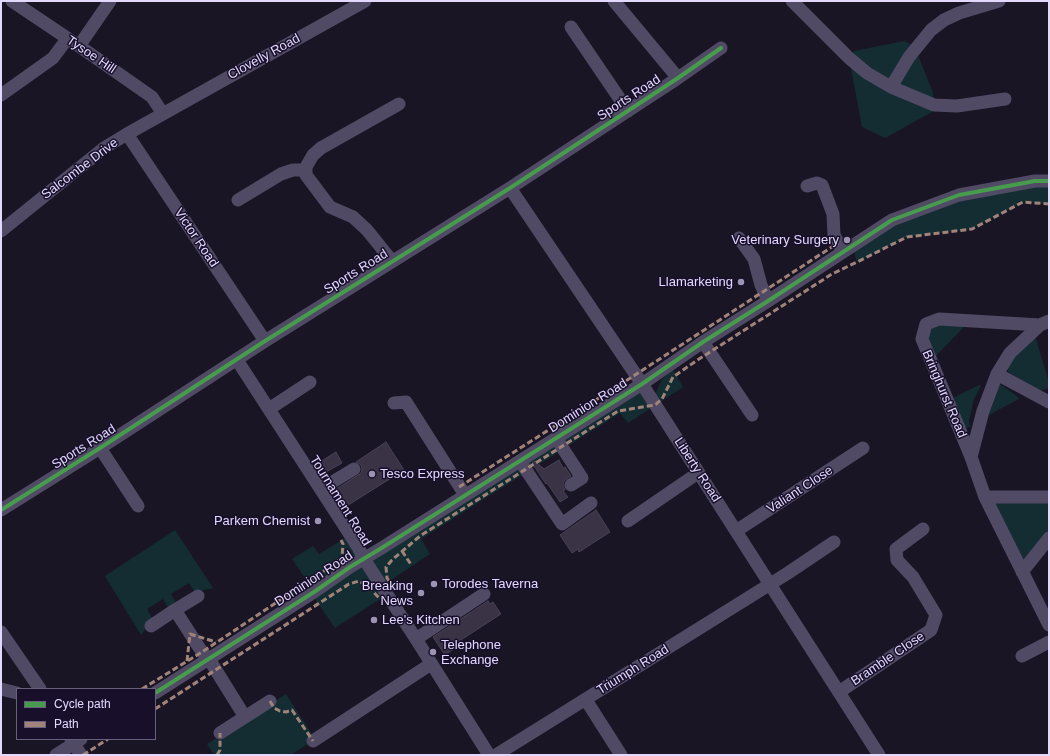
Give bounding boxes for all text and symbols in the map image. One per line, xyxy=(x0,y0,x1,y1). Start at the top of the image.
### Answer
street label: Clovelly Road xyxy=(225,31,303,83)
street label: Tysoe Hill xyxy=(63,33,119,77)
street label: Sports Road xyxy=(594,72,664,124)
street label: Salcombe Drive xyxy=(39,135,121,203)
street label: Victor Road xyxy=(171,206,221,270)
place label: Veterinary Surgery xyxy=(731,232,839,248)
marker: Veterinary Surgery xyxy=(842,235,852,245)
street label: Sports Road xyxy=(321,246,391,298)
place label: Llamarketing xyxy=(659,274,733,290)
marker: Llamarketing xyxy=(736,277,746,287)
street label: Bringhurst Road xyxy=(918,348,970,440)
street label: Dominion Road xyxy=(546,376,630,436)
street label: Sports Road xyxy=(49,421,119,473)
street label: Liberty Road xyxy=(670,435,724,505)
street label: Tournament Road xyxy=(306,453,374,549)
street label: Valiant Close xyxy=(764,463,836,517)
place label: Tesco Express xyxy=(380,466,465,482)
marker: Tesco Express xyxy=(367,469,377,479)
place label: Parkem Chemist xyxy=(214,513,310,529)
marker: Parkem Chemist xyxy=(313,516,323,526)
street label: Dominion Road xyxy=(272,548,356,610)
place label: Torodes Taverna xyxy=(442,576,538,592)
place label: Breaking News xyxy=(362,578,413,609)
marker: Torodes Taverna xyxy=(429,579,439,589)
marker: Breaking News xyxy=(416,588,426,598)
place label: Lee's Kitchen xyxy=(382,612,460,628)
marker: Lee's Kitchen xyxy=(369,615,379,625)
street label: Bramble Close xyxy=(848,629,928,689)
place label: Telephone Exchange xyxy=(441,637,501,668)
street label: Triumph Road xyxy=(594,642,672,698)
marker: Telephone Exchange xyxy=(428,647,438,657)
legend xyxy=(16,688,156,740)
text: Cycle path xyxy=(54,697,111,711)
text: Path xyxy=(54,717,79,731)

